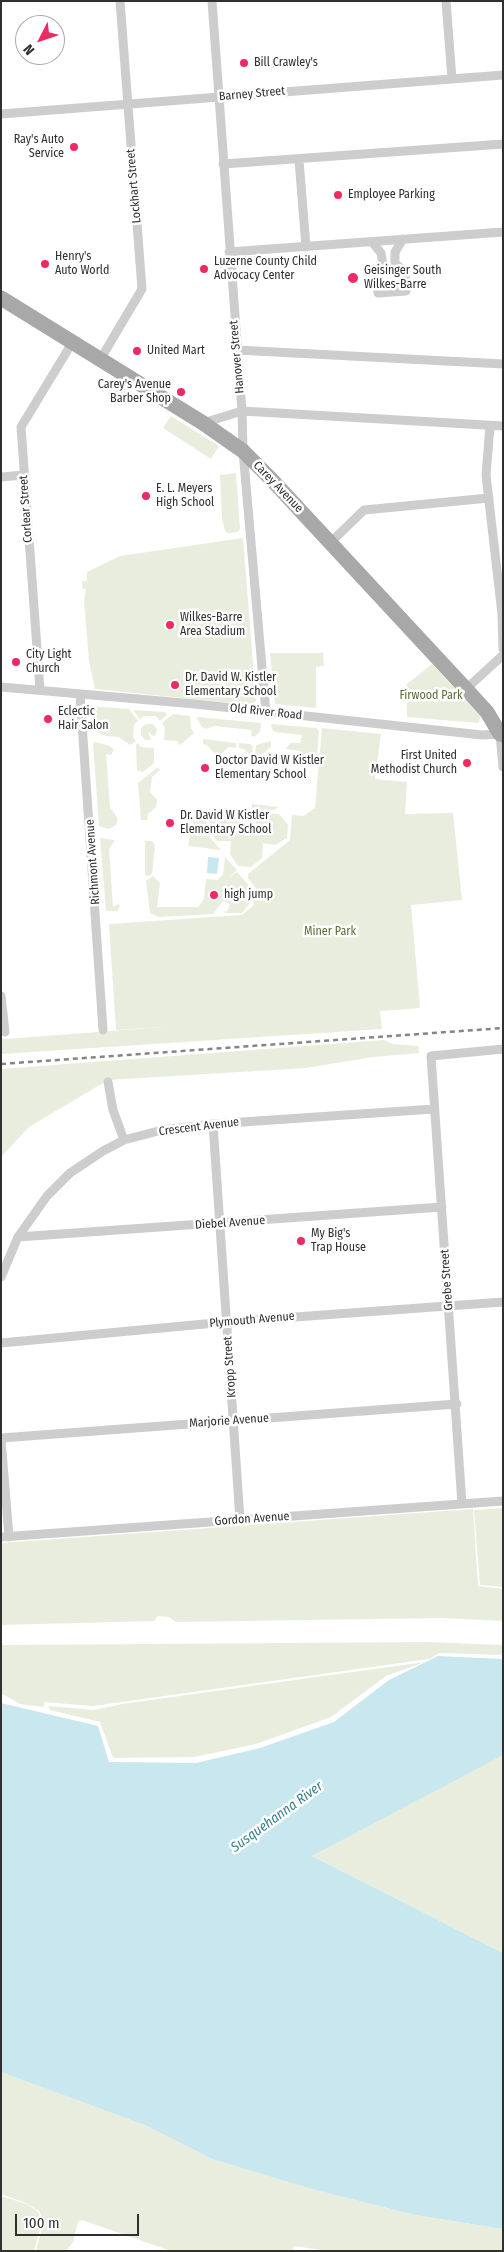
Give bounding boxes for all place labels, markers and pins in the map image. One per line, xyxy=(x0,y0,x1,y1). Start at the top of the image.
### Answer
place label: Bill Crawley's xyxy=(254,56,318,70)
marker: Bill Crawley's xyxy=(238,57,250,69)
place label: Ray's Auto Service xyxy=(14,133,64,161)
marker: Ray's Auto Service xyxy=(68,141,80,153)
place label: Employee Parking xyxy=(348,188,435,202)
marker: Employee Parking xyxy=(332,189,344,201)
place label: Henry's Auto World xyxy=(55,250,109,278)
place label: Luzerne County Child Advocacy Center xyxy=(214,255,317,283)
marker: Henry's Auto World xyxy=(39,258,51,270)
marker: Luzerne County Child Advocacy Center xyxy=(198,263,210,275)
place label: Geisinger South Wilkes-Barre xyxy=(364,264,441,292)
marker: Geisinger South Wilkes-Barre xyxy=(346,271,360,285)
place label: United Mart xyxy=(147,344,205,358)
marker: United Mart xyxy=(131,345,143,357)
place label: Carey's Avenue Barber Shop xyxy=(98,378,171,406)
marker: Carey's Avenue Barber Shop xyxy=(175,386,187,398)
place label: E. L. Meyers High School xyxy=(156,482,214,510)
marker: E. L. Meyers High School xyxy=(140,490,152,502)
place label: Wilkes-Barre Area Stadium xyxy=(180,611,245,639)
marker: Wilkes-Barre Area Stadium xyxy=(164,619,176,631)
place label: City Light Church xyxy=(26,648,71,676)
marker: City Light Church xyxy=(10,656,22,668)
place label: Dr. David W. Kistler Elementary School xyxy=(185,671,276,699)
marker: Dr. David W. Kistler Elementary School xyxy=(169,679,181,691)
place label: Eclectic Hair Salon xyxy=(58,705,109,733)
marker: Eclectic Hair Salon xyxy=(42,713,54,725)
place label: First United Methodist Church xyxy=(371,749,457,777)
place label: Doctor David W Kistler Elementary School xyxy=(215,754,324,782)
marker: First United Methodist Church xyxy=(461,757,473,769)
marker: Doctor David W Kistler Elementary School xyxy=(199,762,211,774)
place label: Dr. David W Kistler Elementary School xyxy=(180,809,271,837)
marker: Dr. David W Kistler Elementary School xyxy=(164,817,176,829)
place label: high jump xyxy=(224,888,273,902)
marker: high jump xyxy=(208,889,220,901)
place label: My Big's Trap House xyxy=(311,1227,366,1255)
marker: My Big's Trap House xyxy=(295,1235,307,1247)

